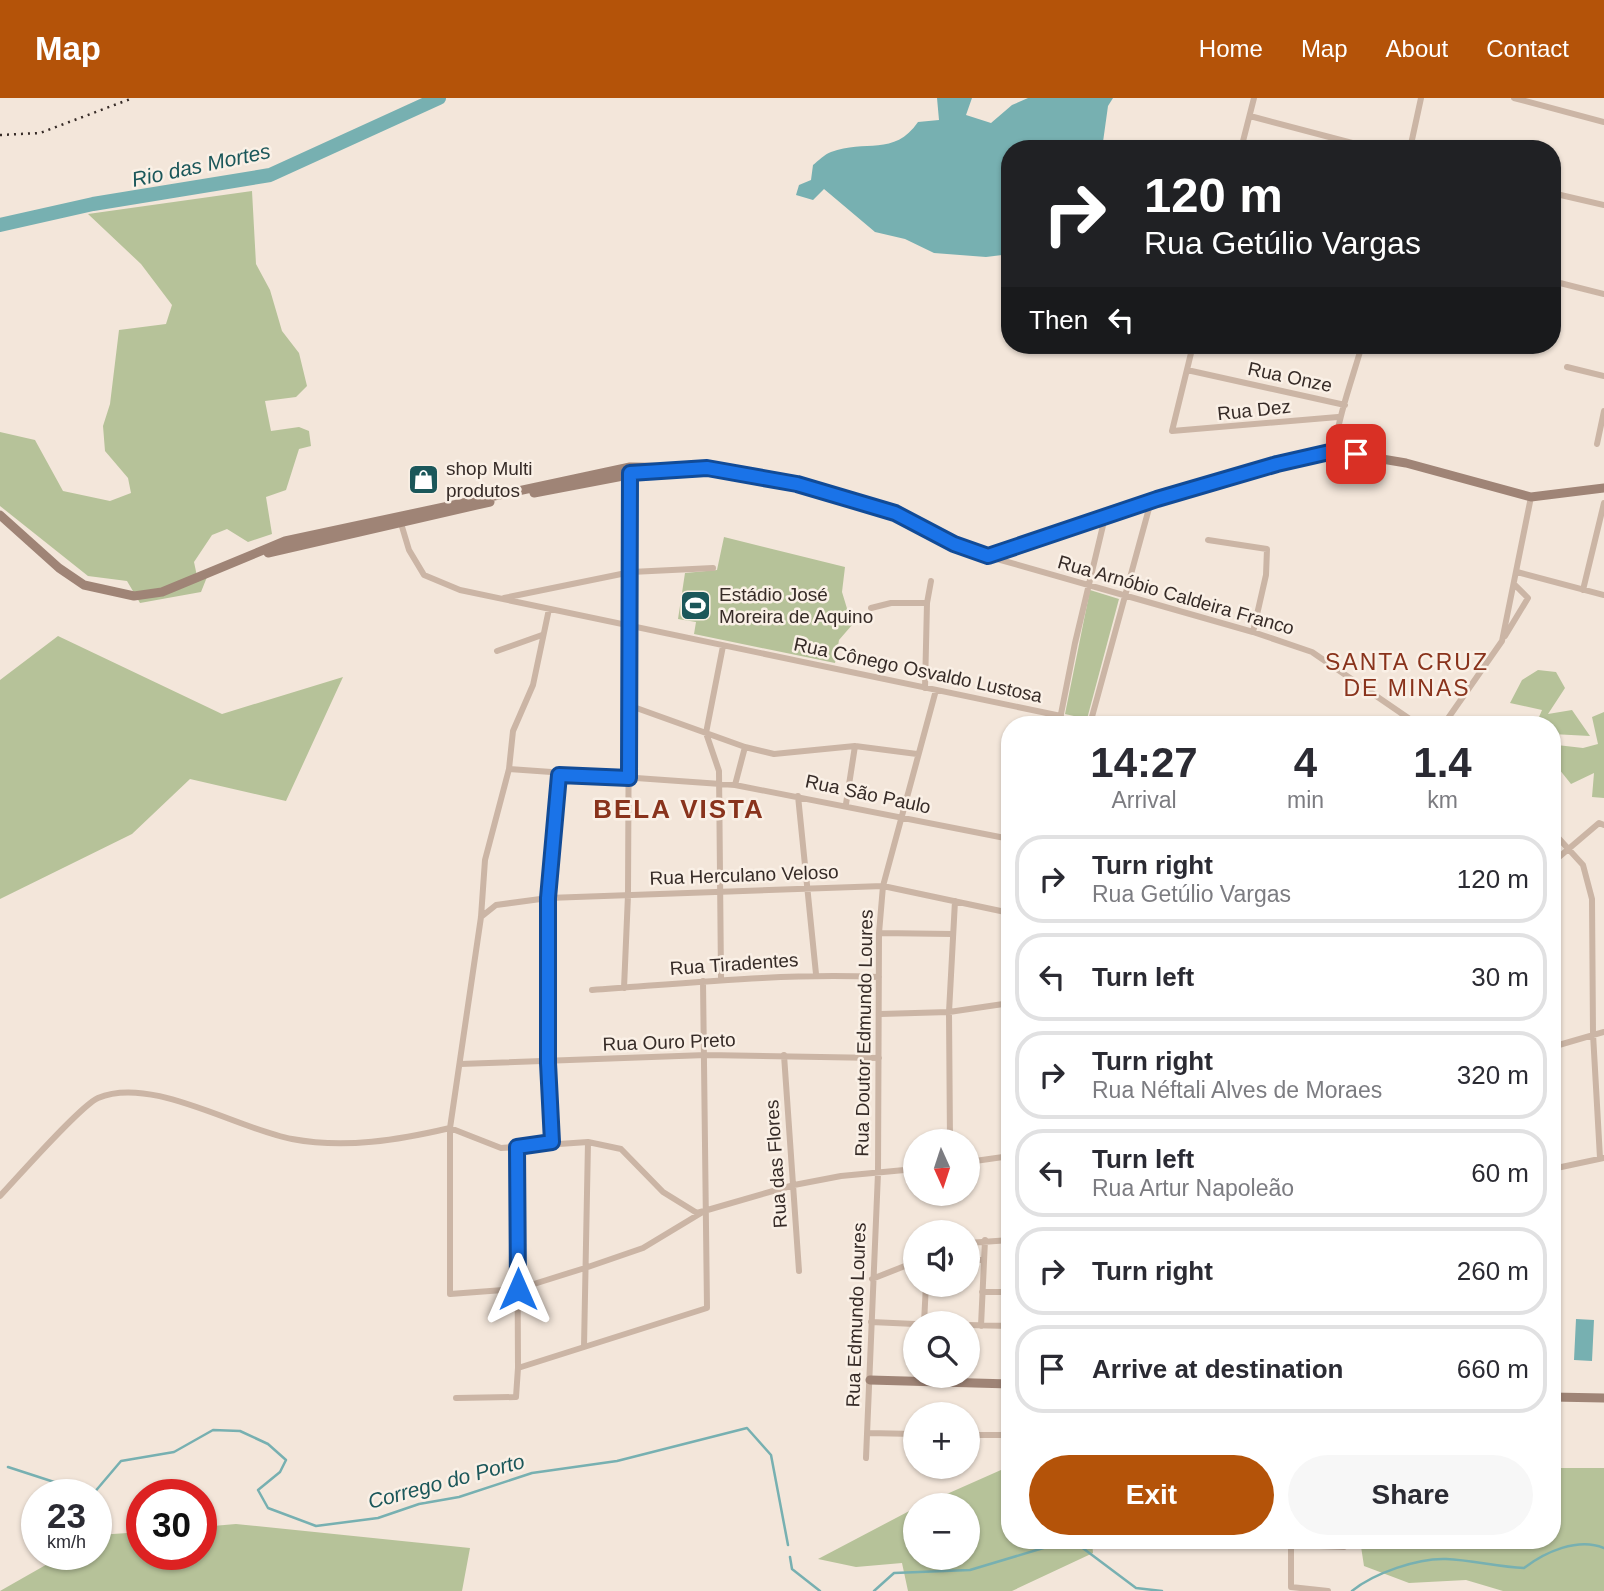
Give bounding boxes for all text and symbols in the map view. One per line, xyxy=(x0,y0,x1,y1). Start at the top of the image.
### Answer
text: Map xyxy=(35,30,101,67)
text: Home xyxy=(1199,35,1263,62)
text: Map xyxy=(1301,35,1348,62)
text: About xyxy=(1386,35,1448,62)
text: Contact xyxy=(1486,35,1569,62)
water label: Rio das Mortes xyxy=(130,139,273,191)
icon: right xyxy=(1029,168,1120,259)
text: 120 m xyxy=(1144,168,1283,222)
text: Rua Getúlio Vargas xyxy=(1144,225,1421,261)
icon: left xyxy=(1102,301,1140,339)
text: Then xyxy=(1029,305,1088,335)
street label: Rua Onze xyxy=(1246,358,1334,396)
street label: Rua Dez xyxy=(1216,396,1292,424)
pin xyxy=(1326,424,1386,484)
icon: arrive xyxy=(1337,435,1375,473)
place label: shop Multi produtos xyxy=(446,458,533,501)
shop icon: shop Multi produtos xyxy=(406,462,440,496)
street label: Rua Arnóbio Caldeira Franco xyxy=(1055,551,1297,639)
place label: Estádio José Moreira de Aquino xyxy=(719,584,873,627)
sports icon: Estádio José Moreira de Aquino xyxy=(679,588,713,622)
street label: Rua Cônego Osvaldo Lustosa xyxy=(792,633,1045,707)
district label: SANTA CRUZ DE MINAS xyxy=(1325,649,1489,701)
text: 14:27 xyxy=(1090,739,1198,786)
text: 4 xyxy=(1294,739,1317,786)
text: 1.4 xyxy=(1413,739,1472,786)
street label: Rua São Paulo xyxy=(803,770,933,818)
text: Arrival xyxy=(1111,787,1177,813)
text: min xyxy=(1287,787,1324,813)
text: km xyxy=(1427,787,1458,813)
district label: BELA VISTA xyxy=(593,794,765,824)
text: Turn right xyxy=(1092,850,1213,880)
icon: right xyxy=(1033,860,1071,898)
street label: Rua Herculano Veloso xyxy=(649,861,839,889)
text: 120 m xyxy=(1457,864,1529,894)
text: Rua Getúlio Vargas xyxy=(1092,881,1291,907)
street label: Rua Doutor Edmundo Loures xyxy=(851,909,877,1157)
street label: Rua Tiradentes xyxy=(669,949,799,979)
icon: left xyxy=(1033,958,1071,996)
text: Turn left xyxy=(1092,962,1194,992)
text: 30 m xyxy=(1471,962,1529,992)
street label: Rua Ouro Preto xyxy=(602,1029,736,1055)
text: Turn right xyxy=(1092,1046,1213,1076)
icon: right xyxy=(1033,1056,1071,1094)
text: 320 m xyxy=(1457,1060,1529,1090)
text: Rua Néftali Alves de Moraes xyxy=(1092,1077,1382,1103)
street label: Rua das Flores xyxy=(761,1099,791,1229)
north arrow xyxy=(903,1129,980,1206)
map controls xyxy=(903,1129,980,1570)
text: Turn left xyxy=(1092,1144,1194,1174)
icon: left xyxy=(1033,1154,1071,1192)
text: 60 m xyxy=(1471,1158,1529,1188)
text: Rua Artur Napoleão xyxy=(1092,1175,1294,1201)
button: sound xyxy=(903,1220,980,1297)
street label: Rua Edmundo Loures xyxy=(842,1222,870,1408)
position arrow xyxy=(481,1252,555,1326)
icon: right xyxy=(1033,1252,1071,1290)
text: Turn right xyxy=(1092,1256,1213,1286)
text: 260 m xyxy=(1457,1256,1529,1286)
button: search xyxy=(903,1311,980,1388)
icon: arrive xyxy=(1033,1350,1071,1388)
text: Arrive at destination xyxy=(1092,1354,1343,1384)
text: 660 m xyxy=(1457,1354,1529,1384)
button: + xyxy=(903,1402,980,1479)
water label: Corrego do Porto xyxy=(365,1449,527,1513)
button: Exit xyxy=(1029,1455,1274,1535)
button: Share xyxy=(1288,1455,1533,1535)
speed limit sign: 30 xyxy=(126,1479,217,1570)
button: − xyxy=(903,1493,980,1570)
text: 23 xyxy=(47,1496,86,1535)
text: km/h xyxy=(47,1532,86,1552)

